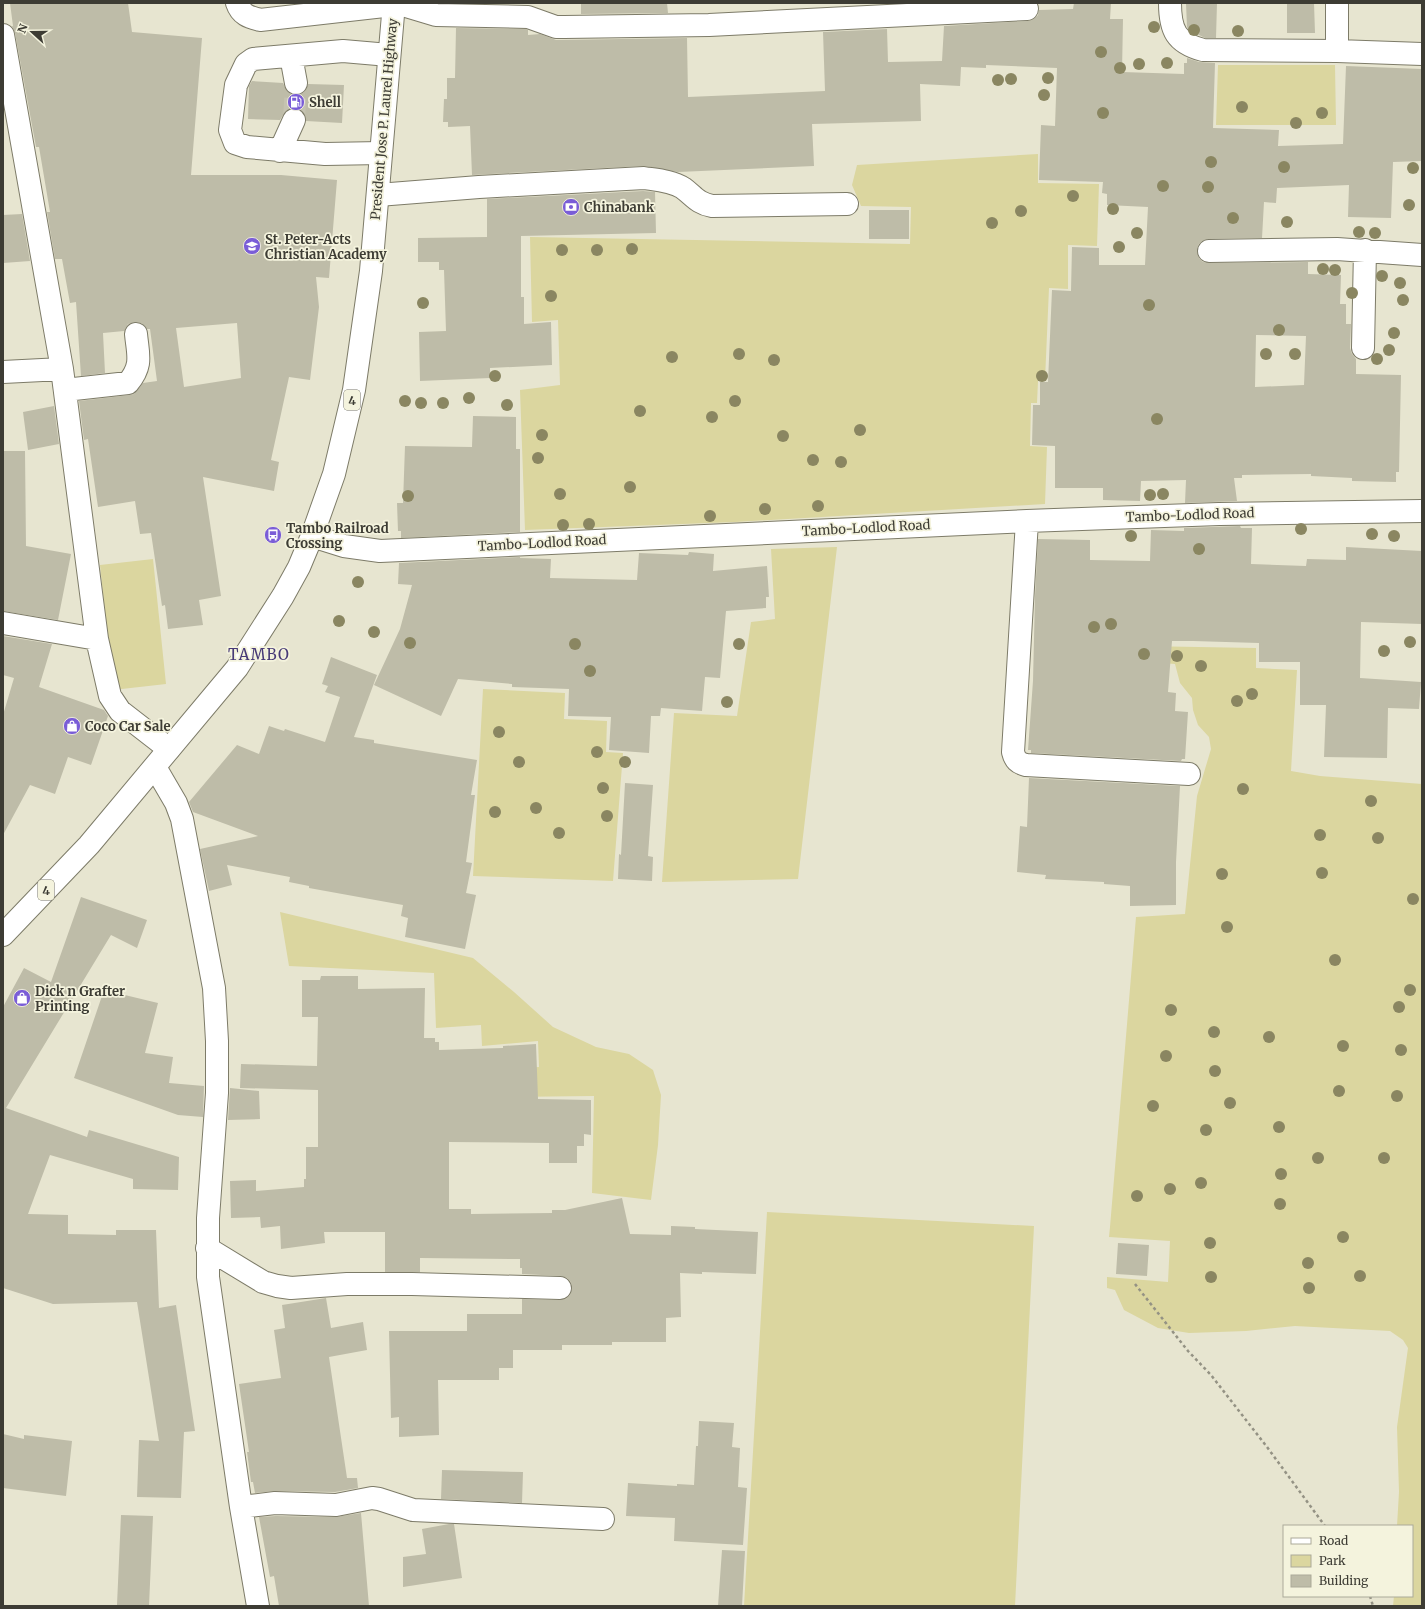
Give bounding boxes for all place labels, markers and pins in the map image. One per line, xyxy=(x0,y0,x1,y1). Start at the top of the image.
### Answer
fuel station icon: Shell xyxy=(286,92,306,112)
place label: Shell xyxy=(309,94,341,111)
bank icon: Chinabank xyxy=(561,197,581,217)
place label: Chinabank xyxy=(584,199,655,216)
place label: St. Peter-Acts Christian Academy xyxy=(265,231,387,263)
school or university icon: St. Peter-Acts Christian Academy xyxy=(242,236,262,256)
place label: Tambo Railroad Crossing xyxy=(286,520,389,552)
bus stop icon: Tambo Railroad Crossing xyxy=(263,525,283,545)
shop icon: Coco Car Sale xyxy=(62,716,82,736)
place label: Coco Car Sale xyxy=(85,718,170,735)
place label: Dick n Grafter Printing xyxy=(35,983,125,1015)
shop icon: Dick n Grafter Printing xyxy=(12,988,32,1008)

